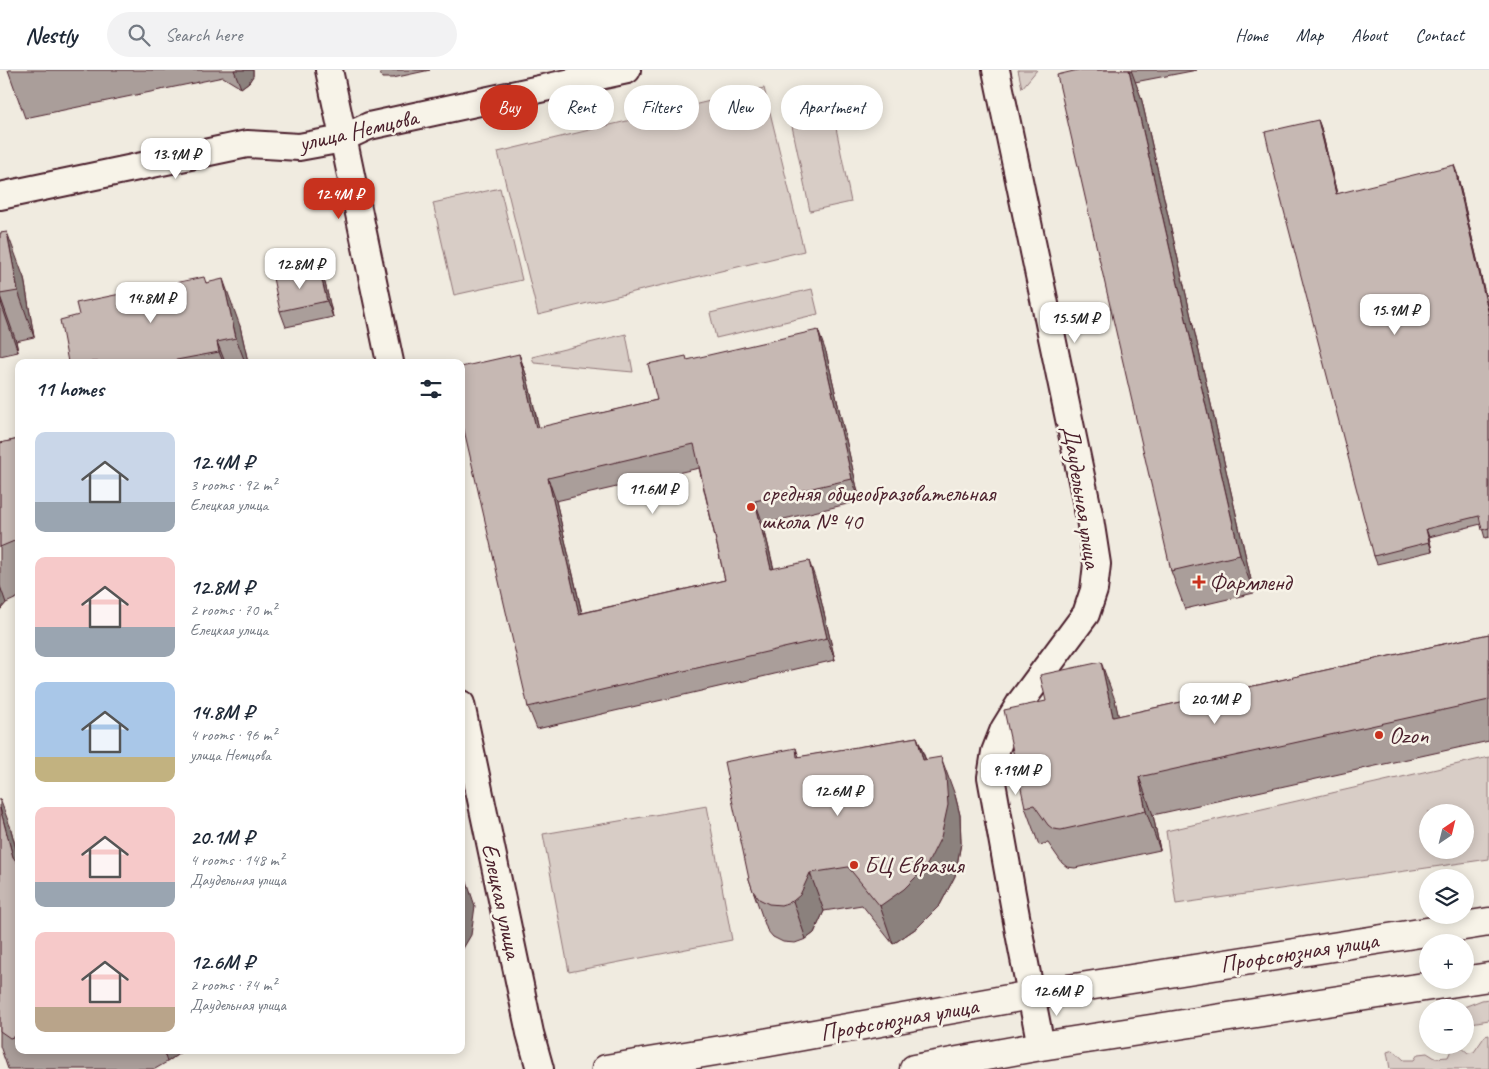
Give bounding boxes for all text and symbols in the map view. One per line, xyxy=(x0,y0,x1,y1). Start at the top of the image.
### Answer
search box xyxy=(107,12,457,57)
text: Nestly xyxy=(25,20,77,50)
icon: search xyxy=(125,21,153,49)
text: Search here xyxy=(165,23,242,47)
text: Home xyxy=(1235,24,1268,46)
text: Map xyxy=(1296,24,1323,46)
text: About xyxy=(1351,24,1387,46)
text: Contact xyxy=(1415,24,1464,46)
chip: Buy xyxy=(480,85,538,130)
chip: Rent xyxy=(548,85,614,130)
chip: Filters xyxy=(624,85,699,130)
chip: New xyxy=(709,85,771,130)
chip: Apartment xyxy=(781,85,883,130)
street label: улица Немцова xyxy=(294,101,422,159)
pin: 13.9M ₽ xyxy=(130,138,222,180)
text: 13.9M ₽ xyxy=(152,144,200,164)
pin: 12.4M ₽ xyxy=(293,178,385,220)
text: 12.4M ₽ xyxy=(315,184,363,204)
pin: 12.8M ₽ xyxy=(254,248,346,290)
text: 12.8M ₽ xyxy=(276,254,324,274)
pin: 14.8M ₽ xyxy=(105,282,197,324)
text: 14.8M ₽ xyxy=(127,288,175,308)
pin: 15.9M ₽ xyxy=(1349,294,1441,336)
text: 15.9M ₽ xyxy=(1371,300,1419,320)
pin: 15.5M ₽ xyxy=(1029,302,1121,344)
text: 15.5M ₽ xyxy=(1051,308,1099,328)
icon: filters xyxy=(417,375,445,403)
text: 11 homes xyxy=(35,376,104,402)
street label: Даудельная улица xyxy=(1056,424,1108,572)
text: 12.4M ₽ xyxy=(190,449,254,475)
icon: home xyxy=(75,452,135,512)
pin: 11.6M ₽ xyxy=(607,472,699,515)
text: 3 rooms · 92 m² xyxy=(190,475,276,495)
place label: средняя общеобразовательная школа № 40 xyxy=(761,478,997,536)
text: 11.6M ₽ xyxy=(629,479,677,499)
text: Елецкая улица xyxy=(190,495,268,515)
marker: средняя общеобразовательная школа № 40 xyxy=(745,501,757,513)
place label: Фармленд xyxy=(1209,567,1294,597)
text: 12.8M ₽ xyxy=(190,574,254,600)
marker: Фармленд xyxy=(1193,576,1205,588)
icon: home xyxy=(75,577,135,637)
text: 2 rooms · 70 m² xyxy=(190,600,276,620)
text: Елецкая улица xyxy=(190,620,268,640)
pin: 20.1M ₽ xyxy=(1169,682,1261,725)
text: 20.1M ₽ xyxy=(1191,689,1239,709)
text: 14.8M ₽ xyxy=(190,699,254,725)
icon: home xyxy=(75,702,135,762)
place label: Ozon xyxy=(1389,720,1429,750)
text: 4 rooms · 96 m² xyxy=(190,725,276,745)
marker: Ozon xyxy=(1373,729,1385,741)
text: улица Немцова xyxy=(190,745,271,765)
pin: 9.19M ₽ xyxy=(970,754,1062,796)
text: 9.19M ₽ xyxy=(992,760,1040,780)
pin: 12.6M ₽ xyxy=(792,774,884,817)
text: 12.6M ₽ xyxy=(814,781,862,801)
north arrow xyxy=(1419,804,1474,859)
map controls xyxy=(1419,804,1474,1054)
text: 20.1M ₽ xyxy=(190,824,254,850)
icon: home xyxy=(75,827,135,887)
street label: Елецкая улица xyxy=(475,841,529,964)
text: 4 rooms · 148 m² xyxy=(190,850,284,870)
place label: БЦ Евразия xyxy=(864,850,965,880)
marker: БЦ Евразия xyxy=(848,859,860,871)
button: layers xyxy=(1419,869,1474,924)
text: Даудельная улица xyxy=(190,870,286,890)
street label: Профсоюзная улица xyxy=(1218,924,1382,980)
button: + xyxy=(1419,934,1474,989)
text: 12.6M ₽ xyxy=(190,949,254,975)
icon: home xyxy=(75,952,135,1012)
pin: 12.6M ₽ xyxy=(1011,974,1103,1017)
text: 2 rooms · 74 m² xyxy=(190,975,276,995)
text: 12.6M ₽ xyxy=(1033,981,1081,1001)
street label: Профсоюзная улица xyxy=(818,990,982,1049)
text: Даудельная улица xyxy=(190,995,286,1015)
button: − xyxy=(1419,999,1474,1054)

